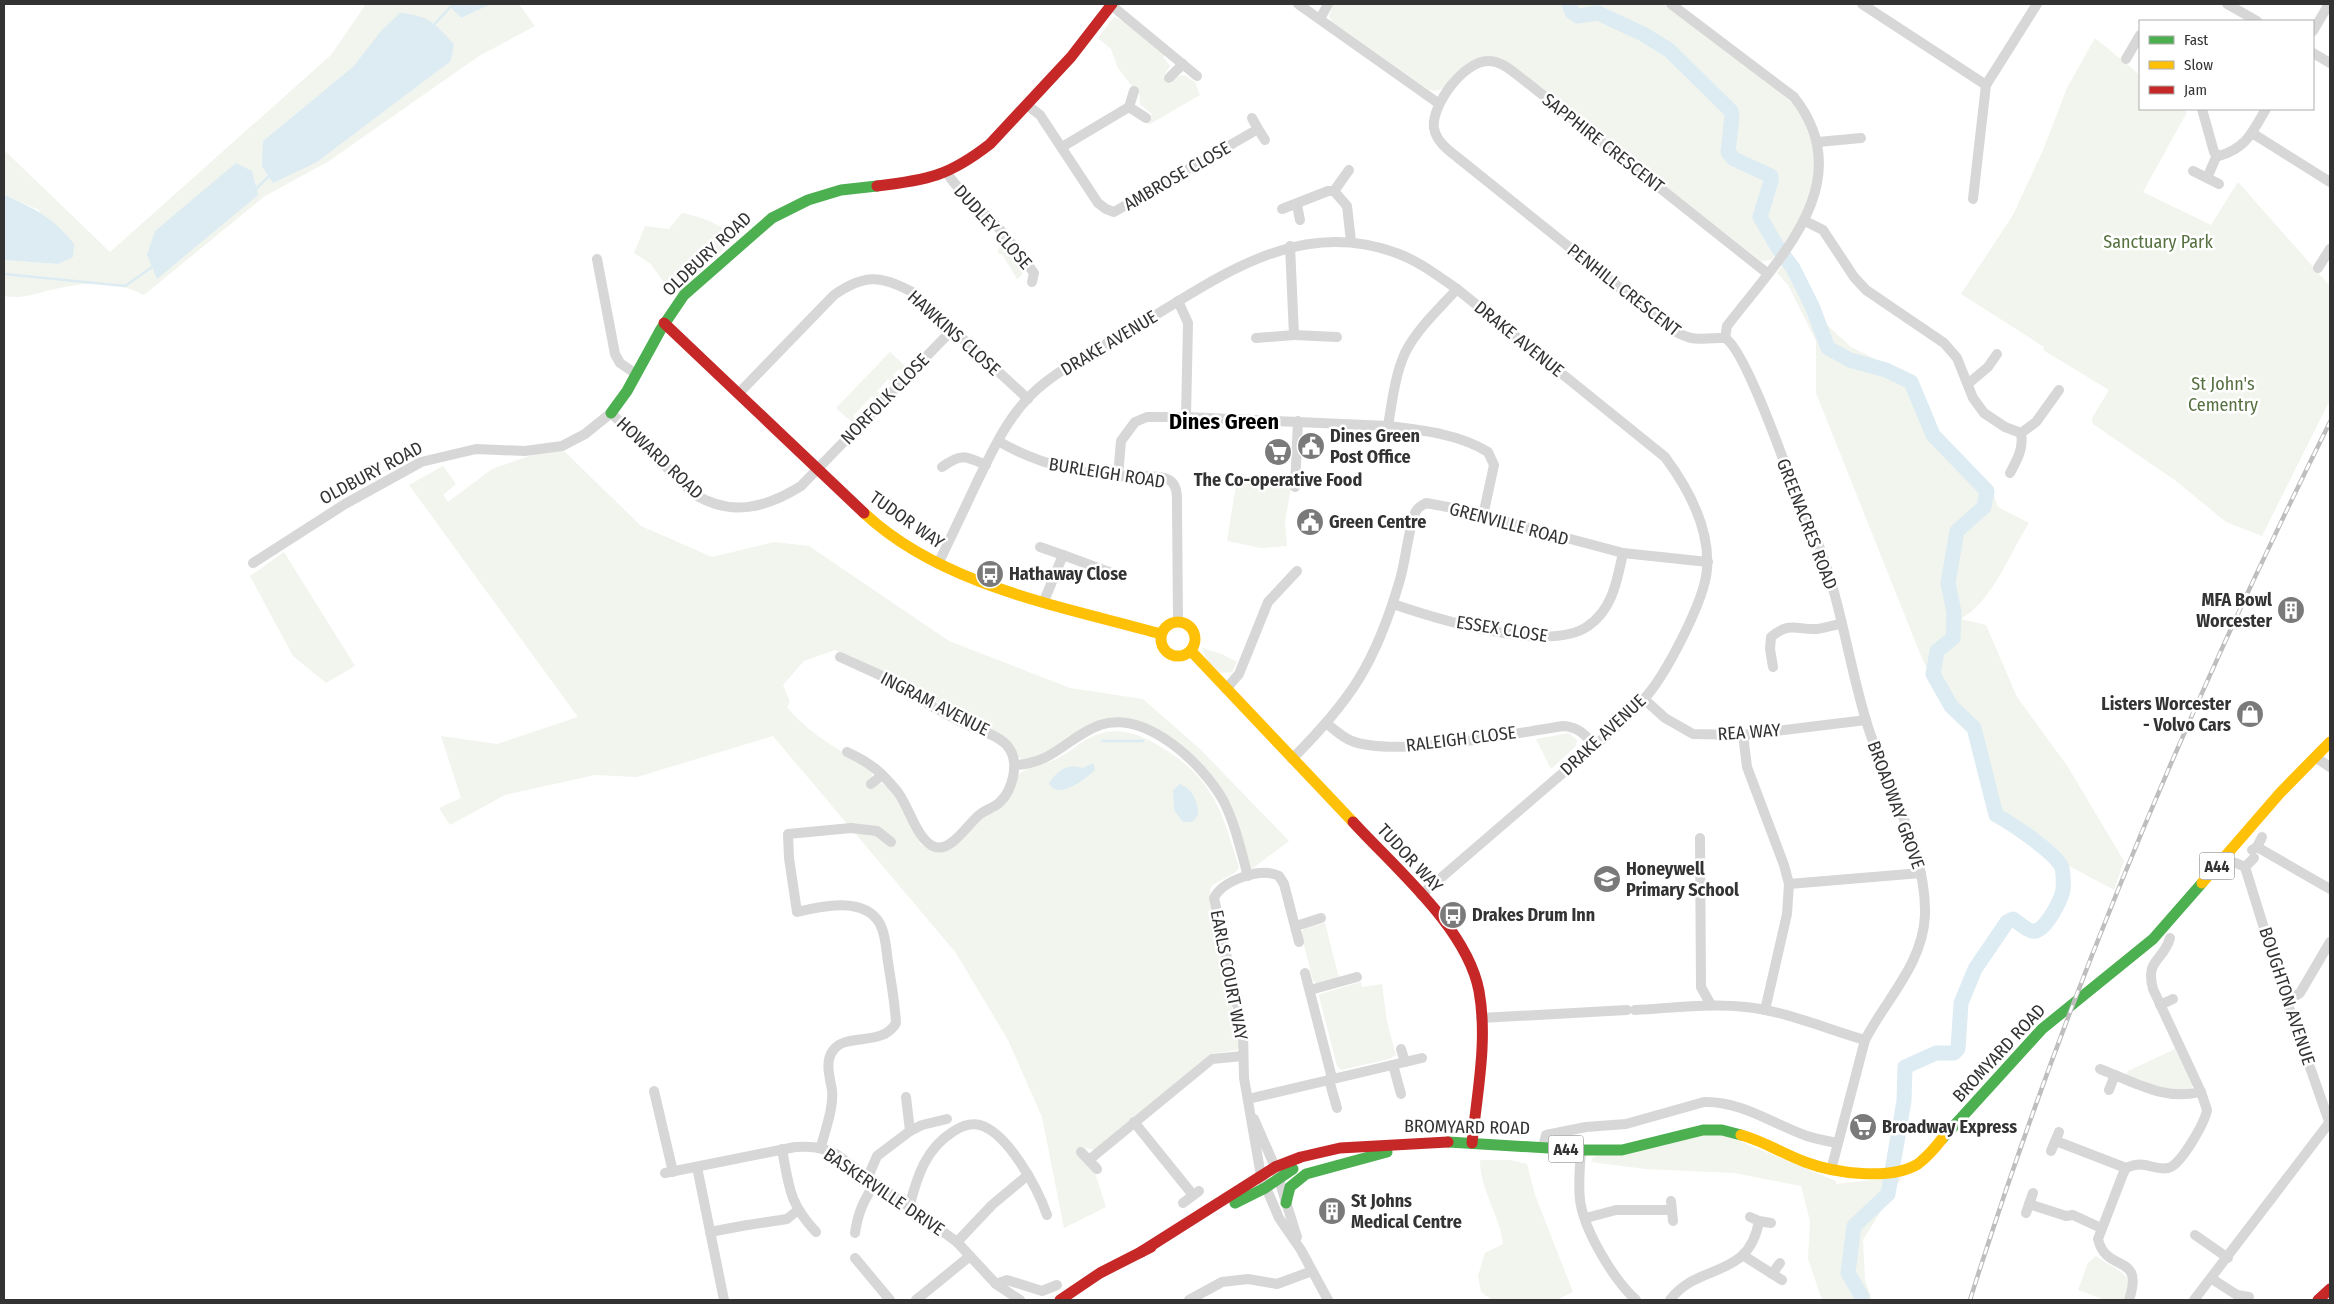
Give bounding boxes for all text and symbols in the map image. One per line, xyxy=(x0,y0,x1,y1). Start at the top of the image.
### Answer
legend xyxy=(2139,20,2314,110)
text: Fast xyxy=(2184,31,2208,49)
text: Slow xyxy=(2184,56,2213,74)
text: Jam xyxy=(2184,81,2207,99)
street label: SAPPHIRE CRESCENT xyxy=(1538,89,1669,198)
street label: AMBROSE CLOSE xyxy=(1120,137,1234,215)
street label: DUDLEY CLOSE xyxy=(949,180,1037,274)
street label: OLDBURY ROAD xyxy=(658,207,756,301)
park label: Sanctuary Park xyxy=(2103,231,2213,253)
street label: PENHILL CRESCENT xyxy=(1563,239,1685,341)
street label: HAWKINS CLOSE xyxy=(903,286,1005,380)
street label: DRAKE AVENUE xyxy=(1470,296,1568,382)
street label: DRAKE AVENUE xyxy=(1057,306,1161,380)
street label: NORFOLK CLOSE xyxy=(836,349,934,449)
park label: St John's Cementry xyxy=(2188,373,2258,416)
district label: Dines Green xyxy=(1169,408,1279,435)
street label: HOWARD ROAD xyxy=(612,412,708,504)
place label: Dines Green Post Office xyxy=(1330,425,1420,468)
public building icon: Dines Green Post Office xyxy=(1296,431,1326,461)
street label: OLDBURY ROAD xyxy=(316,437,426,509)
supermarket icon: The Co-operative Food xyxy=(1263,437,1293,467)
street label: BURLEIGH ROAD xyxy=(1047,453,1167,493)
street label: GREENACRES ROAD xyxy=(1772,456,1842,592)
place label: The Co-operative Food xyxy=(1194,469,1362,491)
street label: TUDOR WAY xyxy=(866,486,948,554)
street label: GRENVILLE ROAD xyxy=(1447,497,1571,551)
public building icon: Green Centre xyxy=(1295,507,1325,537)
place label: Green Centre xyxy=(1329,511,1426,533)
bus stop icon: Hathaway Close xyxy=(975,559,1005,589)
place label: Hathaway Close xyxy=(1009,563,1127,585)
place label: MFA Bowl Worcester xyxy=(2196,589,2272,632)
building icon: MFA Bowl Worcester xyxy=(2276,595,2306,625)
street label: ESSEX CLOSE xyxy=(1455,611,1549,647)
street label: INGRAM AVENUE xyxy=(877,667,993,741)
street label: DRAKE AVENUE xyxy=(1556,690,1650,780)
place label: Listers Worcester - Volvo Cars xyxy=(2101,693,2231,736)
shop icon: Listers Worcester - Volvo Cars xyxy=(2235,699,2265,729)
street label: REA WAY xyxy=(1717,719,1781,745)
street label: RALEIGH CLOSE xyxy=(1405,721,1517,757)
street label: BROADWAY GROVE xyxy=(1863,738,1929,872)
street label: TUDOR WAY xyxy=(1373,819,1447,897)
road number: A44 xyxy=(2200,852,2234,879)
place label: Honeywell Primary School xyxy=(1626,858,1739,901)
school or university icon: Honeywell Primary School xyxy=(1592,864,1622,894)
bus stop icon: Drakes Drum Inn xyxy=(1438,900,1468,930)
place label: Drakes Drum Inn xyxy=(1472,904,1595,926)
street label: EARLS COURT WAY xyxy=(1206,908,1252,1042)
street label: BOUGHTON AVENUE xyxy=(2254,924,2320,1068)
street label: BROMYARD ROAD xyxy=(1948,999,2050,1107)
supermarket icon: Broadway Express xyxy=(1848,1112,1878,1142)
street label: BROMYARD ROAD xyxy=(1404,1115,1530,1139)
place label: Broadway Express xyxy=(1882,1116,2017,1138)
road number: A44 xyxy=(1548,1136,1584,1162)
street label: BASKERVILLE DRIVE xyxy=(819,1143,949,1241)
place label: St Johns Medical Centre xyxy=(1351,1190,1462,1233)
building icon: St Johns Medical Centre xyxy=(1317,1196,1347,1226)

